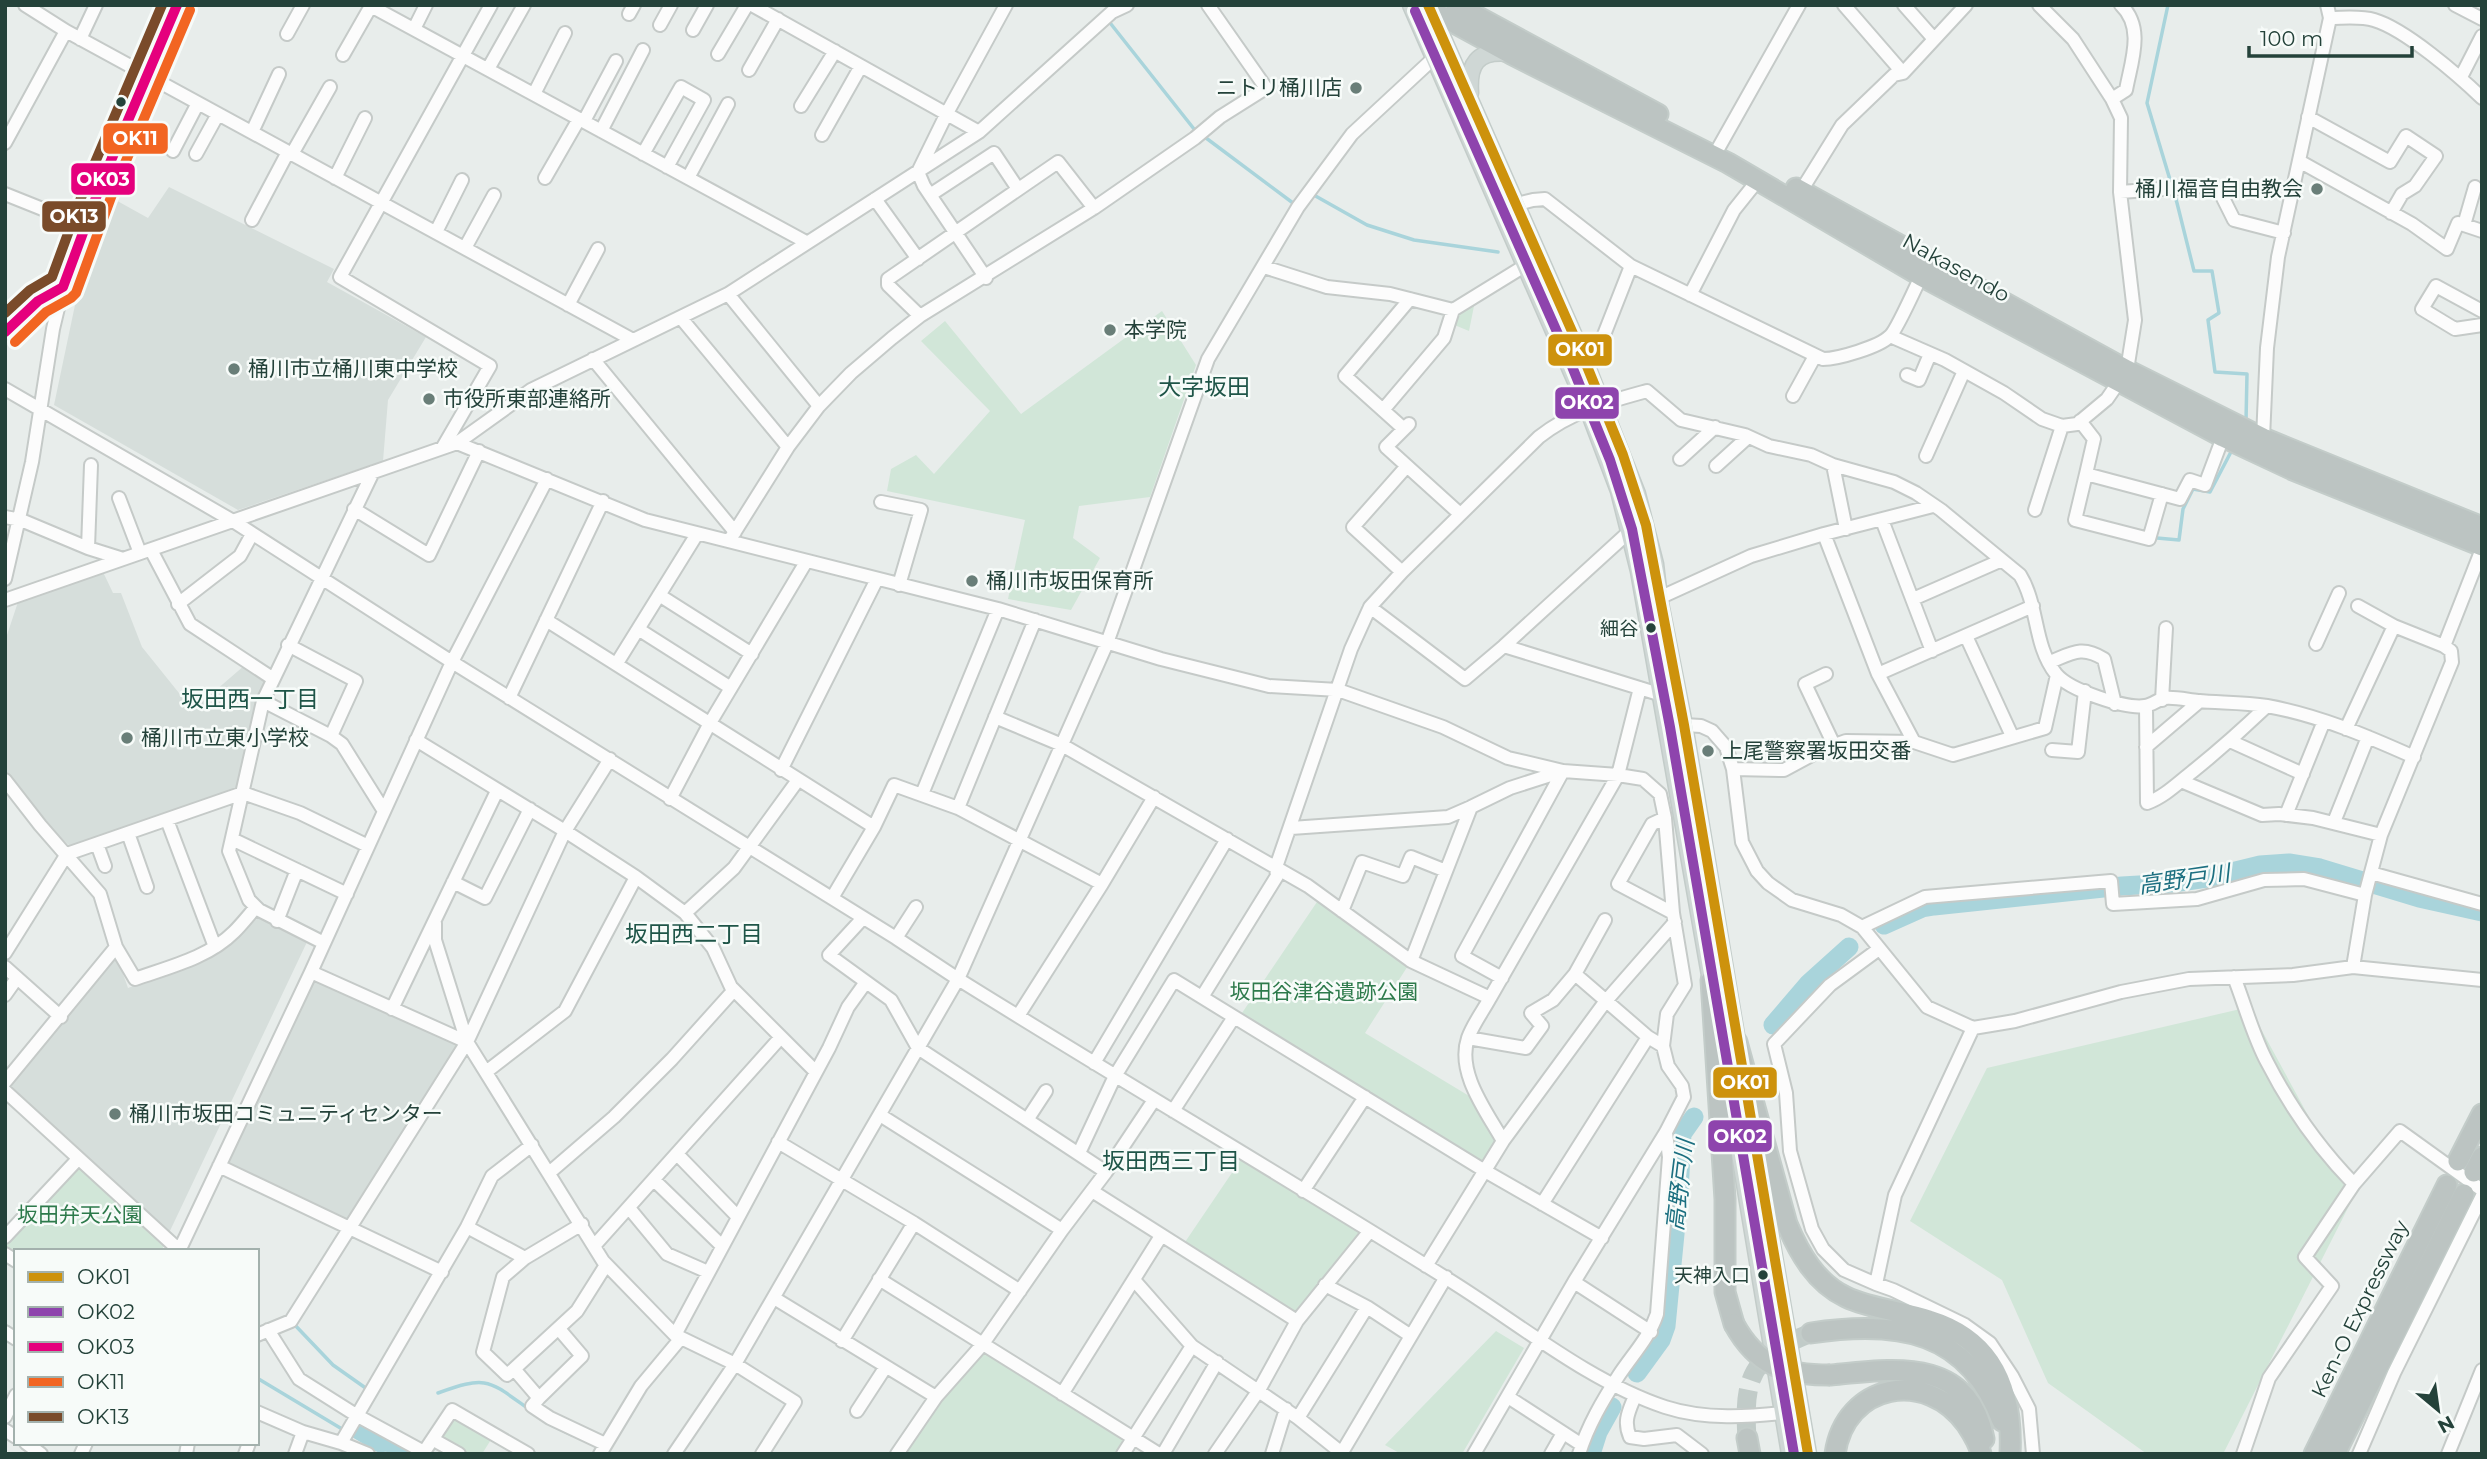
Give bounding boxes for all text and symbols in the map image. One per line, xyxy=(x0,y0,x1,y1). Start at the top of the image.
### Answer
scale bar xyxy=(2249,14,2412,58)
text: 100 m xyxy=(2260,26,2323,51)
place label: ニトリ桶川店 xyxy=(1216,75,1342,100)
marker: ニトリ桶川店 xyxy=(1348,80,1364,96)
unlabelled marker xyxy=(114,95,128,109)
line badge: OK11 xyxy=(102,122,169,155)
text: OK11 xyxy=(112,127,158,150)
line badge: OK03 xyxy=(70,162,136,196)
text: OK03 xyxy=(76,168,130,191)
place label: 桶川福音自由教会 xyxy=(2135,176,2303,201)
marker: 桶川福音自由教会 xyxy=(2309,181,2325,197)
line badge: OK13 xyxy=(41,200,107,233)
text: OK13 xyxy=(49,205,99,228)
street label: Nakasendo xyxy=(1898,228,2014,307)
place label: 本学院 xyxy=(1124,317,1187,342)
marker: 本学院 xyxy=(1102,322,1118,338)
line badge: OK01 xyxy=(1547,333,1613,367)
text: OK01 xyxy=(1555,338,1605,361)
place label: 桶川市立桶川東中学校 xyxy=(248,356,458,381)
marker: 桶川市立桶川東中学校 xyxy=(226,361,242,377)
district label: 大字坂田 xyxy=(1158,373,1250,401)
place label: 市役所東部連絡所 xyxy=(443,386,611,411)
line badge: OK02 xyxy=(1554,386,1620,420)
marker: 市役所東部連絡所 xyxy=(421,391,437,407)
text: OK02 xyxy=(1560,391,1614,414)
place label: 桶川市坂田保育所 xyxy=(986,568,1154,593)
marker: 桶川市坂田保育所 xyxy=(964,573,980,589)
place label: 細谷 xyxy=(1600,617,1638,640)
marker: 細谷 xyxy=(1644,621,1658,635)
district label: 坂田西一丁目 xyxy=(181,685,319,713)
place label: 桶川市立東小学校 xyxy=(141,725,309,750)
marker: 桶川市立東小学校 xyxy=(119,730,135,746)
place label: 上尾警察署坂田交番 xyxy=(1722,738,1911,763)
marker: 上尾警察署坂田交番 xyxy=(1700,743,1716,759)
water label: 高野戸川 xyxy=(2136,858,2234,899)
district label: 坂田西二丁目 xyxy=(625,920,763,948)
park label: 坂田谷津谷遺跡公園 xyxy=(1230,979,1419,1004)
line badge: OK01 xyxy=(1712,1066,1778,1099)
text: OK01 xyxy=(1720,1071,1770,1094)
place label: 桶川市坂田コミュニティセンター xyxy=(129,1101,443,1126)
marker: 桶川市坂田コミュニティセンター xyxy=(107,1106,123,1122)
line badge: OK02 xyxy=(1707,1119,1773,1153)
text: OK02 xyxy=(1713,1125,1767,1148)
water label: 高野戸川 xyxy=(1660,1135,1700,1232)
district label: 坂田西三丁目 xyxy=(1102,1147,1240,1175)
park label: 坂田弁天公園 xyxy=(17,1202,143,1227)
street label: Ken-O Expressway xyxy=(2306,1215,2414,1402)
legend xyxy=(14,1249,259,1445)
text: OK01 xyxy=(77,1264,131,1289)
place label: 天神入口 xyxy=(1674,1264,1750,1287)
marker: 天神入口 xyxy=(1756,1268,1770,1282)
text: OK02 xyxy=(77,1299,135,1324)
text: OK03 xyxy=(77,1334,135,1359)
text: OK11 xyxy=(77,1369,125,1394)
north arrow xyxy=(2403,1375,2473,1445)
text: OK13 xyxy=(77,1404,129,1429)
text: N xyxy=(2434,1411,2458,1438)

